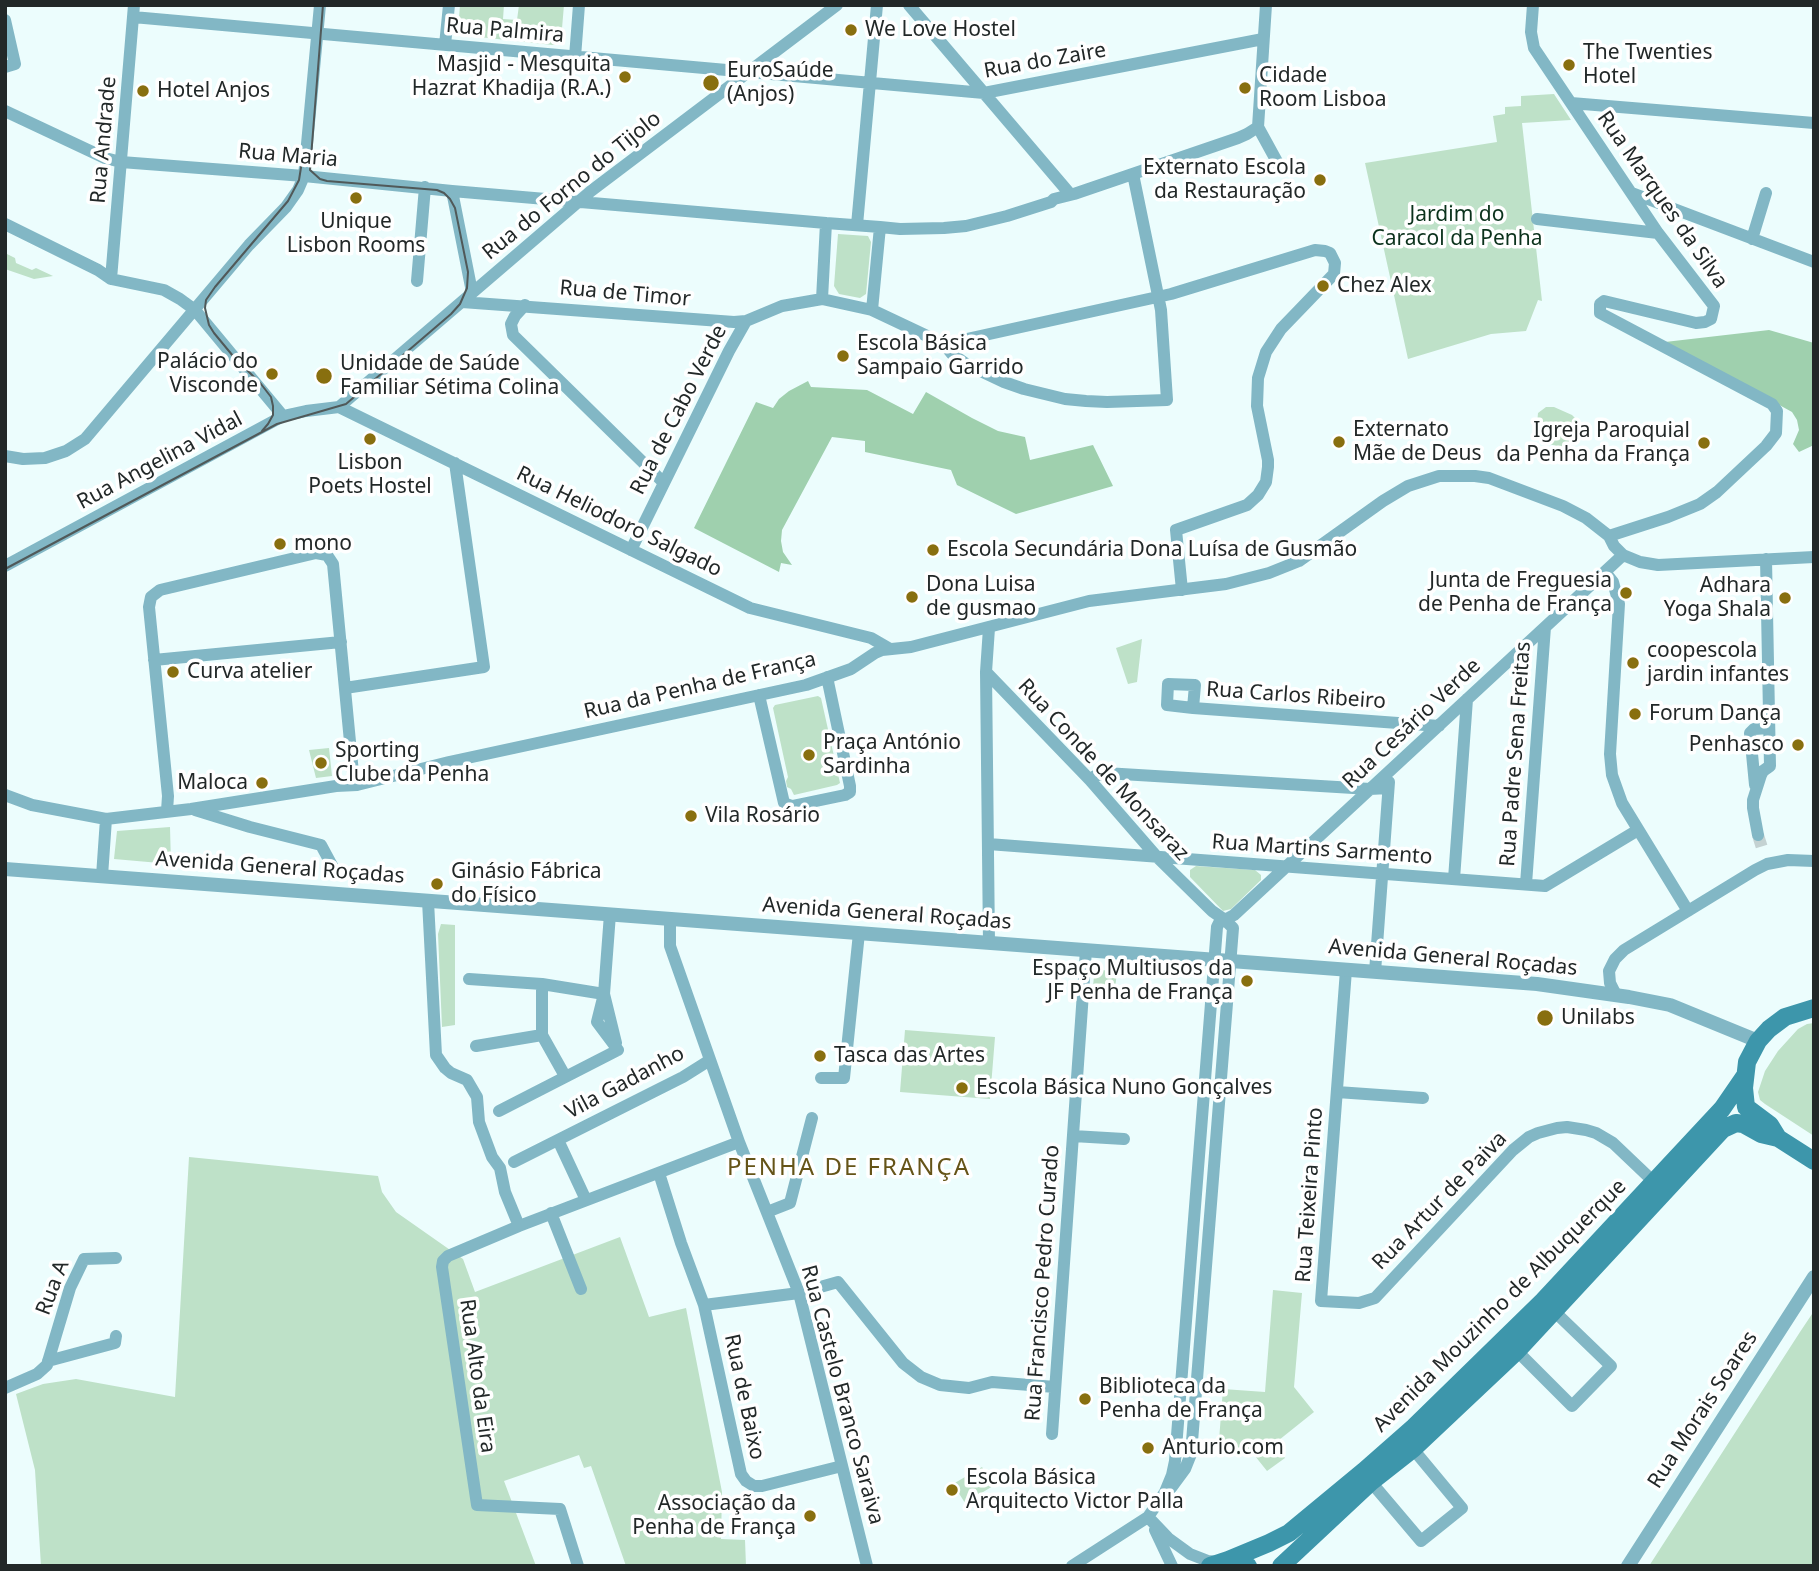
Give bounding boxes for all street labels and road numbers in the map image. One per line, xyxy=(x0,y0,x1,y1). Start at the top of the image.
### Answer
street label: Rua Palmira xyxy=(445,13,565,49)
street label: Rua do Zaire xyxy=(982,38,1108,84)
street label: Rua Andrade xyxy=(86,75,122,205)
street label: Rua do Forno do Tijolo xyxy=(478,106,666,266)
street label: Rua Marques da Silva xyxy=(1591,107,1733,293)
street label: Rua Maria xyxy=(237,139,339,173)
street label: Rua de Timor xyxy=(558,276,692,312)
street label: Rua de Cabo Verde xyxy=(625,321,733,499)
street label: Rua Angelina Vidal xyxy=(73,407,247,515)
street label: Rua Heliodoro Salgado xyxy=(512,461,726,583)
street label: Rua Padre Sena Freitas xyxy=(1496,641,1536,867)
street label: Rua da Penha de França xyxy=(582,647,818,725)
street label: Rua Cesário Verde xyxy=(1338,654,1486,794)
street label: Rua Conde de Monsaraz xyxy=(1012,674,1194,866)
street label: Rua Carlos Ribeiro xyxy=(1205,677,1387,715)
street label: Rua Martins Sarmento xyxy=(1211,830,1433,870)
street label: Avenida General Roçadas xyxy=(155,847,405,889)
street label: Avenida General Roçadas xyxy=(762,893,1012,935)
street label: Avenida General Roçadas xyxy=(1328,935,1578,981)
street label: Vila Gadanho xyxy=(561,1041,689,1125)
street label: Rua Teixeira Pinto xyxy=(1291,1107,1329,1283)
street label: Rua Artur de Paiva xyxy=(1368,1127,1512,1275)
street label: Rua Francisco Pedro Curado xyxy=(1021,1144,1065,1422)
street label: Avenida Mouzinho de Albuquerque xyxy=(1368,1174,1632,1438)
street label: Rua A xyxy=(31,1257,75,1319)
street label: Rua Castelo Branco Saraiva xyxy=(795,1263,889,1527)
street label: Rua Alto da Eira xyxy=(454,1297,500,1455)
street label: Rua Morais Soares xyxy=(1643,1327,1763,1493)
street label: Rua de Baixo xyxy=(718,1332,770,1462)

